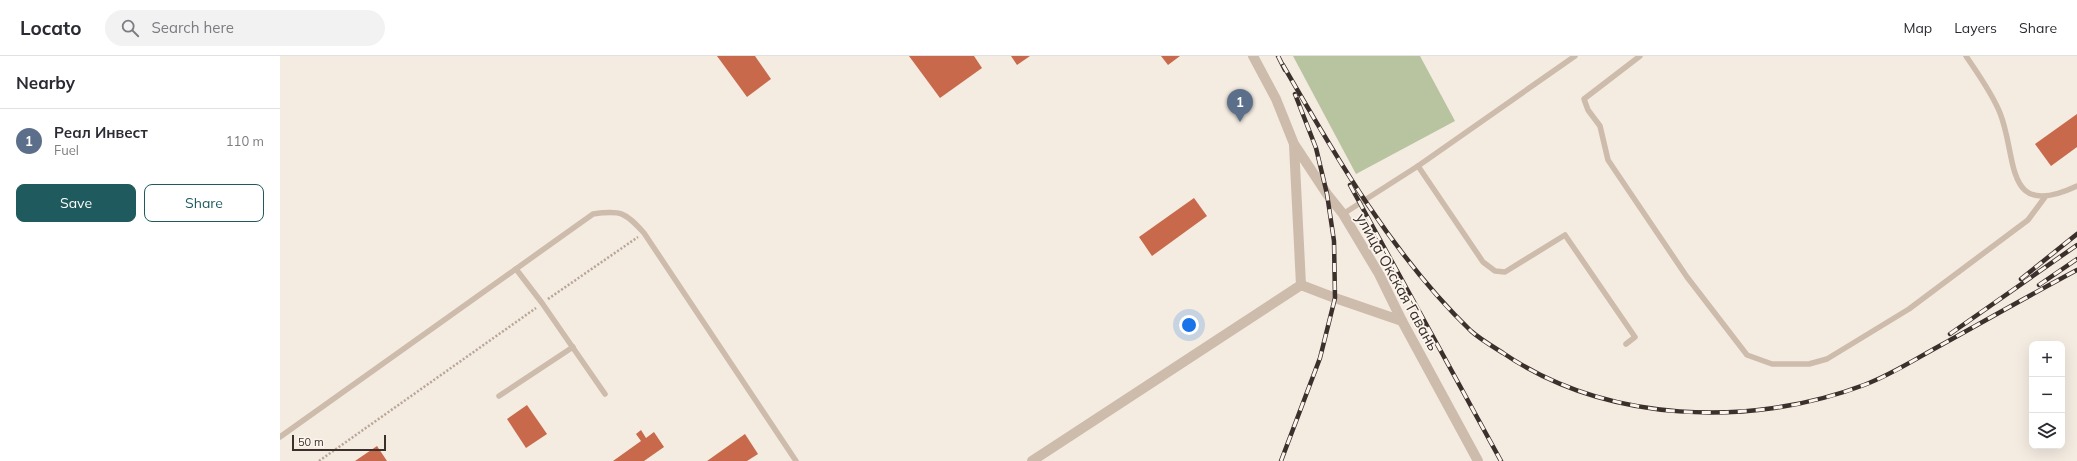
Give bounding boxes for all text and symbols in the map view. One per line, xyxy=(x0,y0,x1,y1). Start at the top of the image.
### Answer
search box xyxy=(105,10,385,46)
text: Locato xyxy=(20,16,81,40)
icon: search xyxy=(119,17,141,39)
text: Search here xyxy=(151,18,234,37)
text: Map xyxy=(1903,19,1932,37)
text: Layers xyxy=(1954,19,1997,37)
text: Share xyxy=(2019,19,2057,37)
text: Nearby xyxy=(16,72,75,93)
pin: 1 xyxy=(1227,89,1253,122)
text: Реал Инвест xyxy=(54,123,148,142)
text: 1 xyxy=(25,133,33,149)
text: 110 m xyxy=(226,133,264,149)
text: Fuel xyxy=(54,142,79,158)
button: Save xyxy=(16,184,136,222)
button: Share xyxy=(144,184,264,222)
street label: улица Окская Гавань xyxy=(1352,210,1443,354)
your location xyxy=(1179,315,1199,335)
map controls xyxy=(2029,341,2065,449)
button: + xyxy=(2029,341,2065,377)
button: − xyxy=(2029,377,2065,413)
button: layers xyxy=(2029,413,2065,449)
scale bar xyxy=(292,433,386,452)
text: 50 m xyxy=(298,435,324,449)

